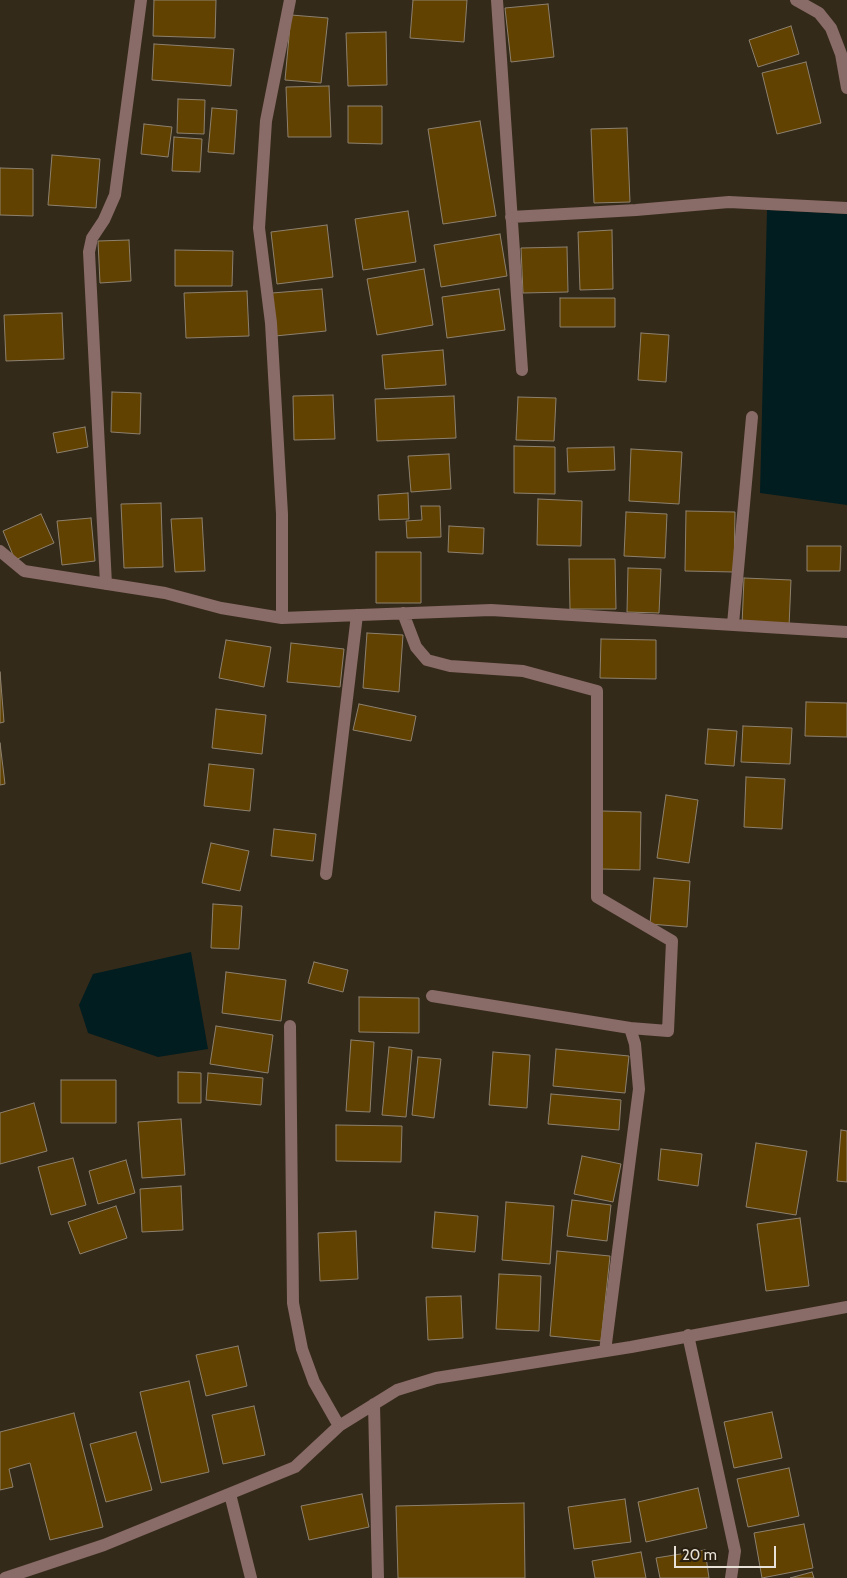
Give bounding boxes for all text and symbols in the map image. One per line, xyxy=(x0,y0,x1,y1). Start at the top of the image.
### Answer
scale bar xyxy=(677,1536,780,1568)
text: 20 m xyxy=(682,1546,717,1564)

